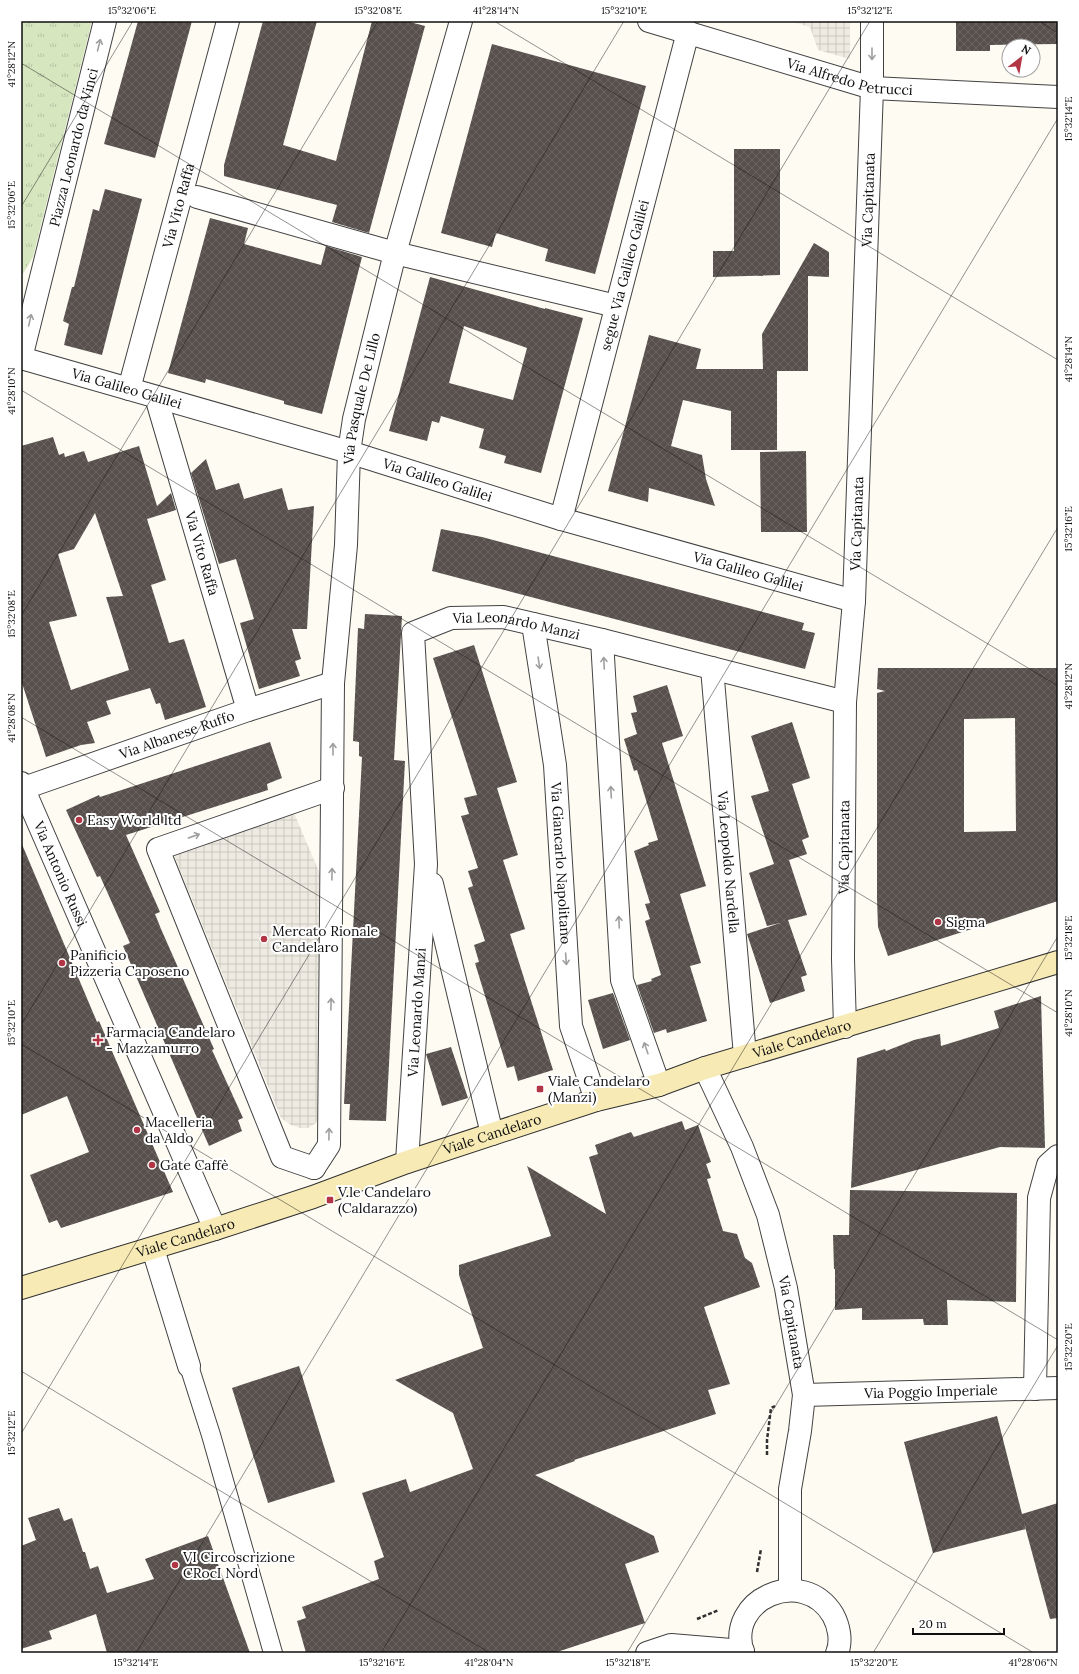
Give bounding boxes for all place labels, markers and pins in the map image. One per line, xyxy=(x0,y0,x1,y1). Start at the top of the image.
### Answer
place label: Easy World ltd xyxy=(87,811,182,829)
marker: Easy World ltd xyxy=(74,815,84,825)
place label: Sigma xyxy=(946,913,985,931)
marker: Sigma xyxy=(933,917,943,927)
place label: Mercato Rionale Candelaro xyxy=(272,922,379,956)
marker: Mercato Rionale Candelaro xyxy=(259,934,269,944)
place label: Panificio Pizzeria Caposeno xyxy=(70,946,189,980)
marker: Panificio Pizzeria Caposeno xyxy=(57,958,67,968)
place label: Farmacia Candelaro - Mazzamurro xyxy=(106,1023,235,1057)
marker: Farmacia Candelaro - Mazzamurro xyxy=(93,1035,103,1045)
place label: Viale Candelaro (Manzi) xyxy=(547,1072,650,1106)
marker: Viale Candelaro (Manzi) xyxy=(535,1084,545,1094)
place label: Macelleria da Aldo xyxy=(145,1113,212,1147)
marker: Macelleria da Aldo xyxy=(132,1125,142,1135)
place label: Gate Caffè xyxy=(160,1156,229,1174)
marker: Gate Caffè xyxy=(147,1160,157,1170)
place label: V.le Candelaro (Caldarazzo) xyxy=(337,1183,431,1217)
marker: V.le Candelaro (Caldarazzo) xyxy=(325,1195,335,1205)
place label: VI Circoscrizione CRocI Nord xyxy=(182,1548,295,1582)
marker: VI Circoscrizione CRocI Nord xyxy=(170,1560,180,1570)

